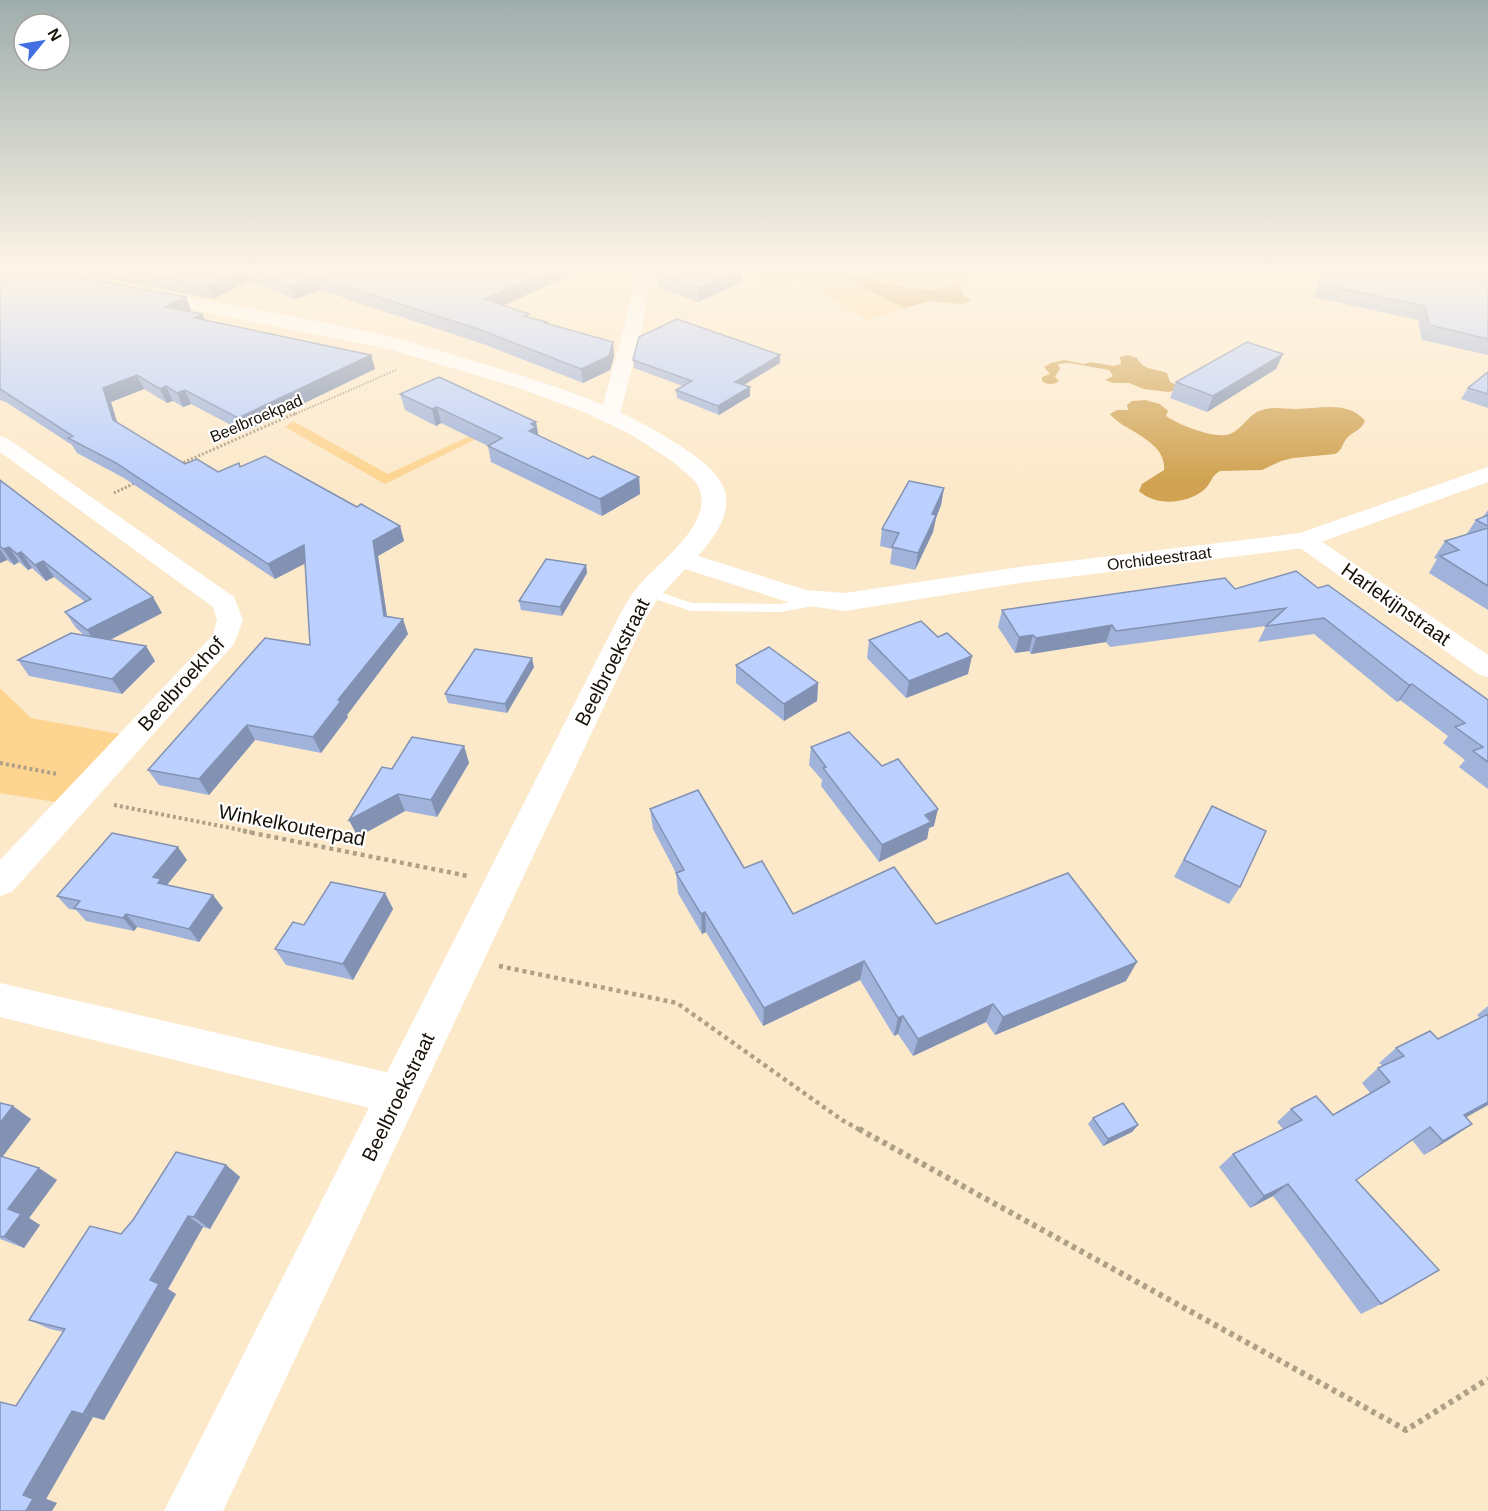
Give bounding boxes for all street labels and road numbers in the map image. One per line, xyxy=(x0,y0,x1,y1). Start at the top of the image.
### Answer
street label: Beelbroekpad xyxy=(207,391,305,446)
street label: Orchideestraat xyxy=(1106,544,1213,573)
street label: Harlekijnstraat xyxy=(1337,558,1455,650)
street label: Beelbroekstraat xyxy=(570,594,654,729)
street label: Beelbroekhof xyxy=(133,633,229,735)
street label: Winkelkouterpad xyxy=(217,800,367,850)
street label: Beelbroekstraat xyxy=(357,1029,439,1165)

